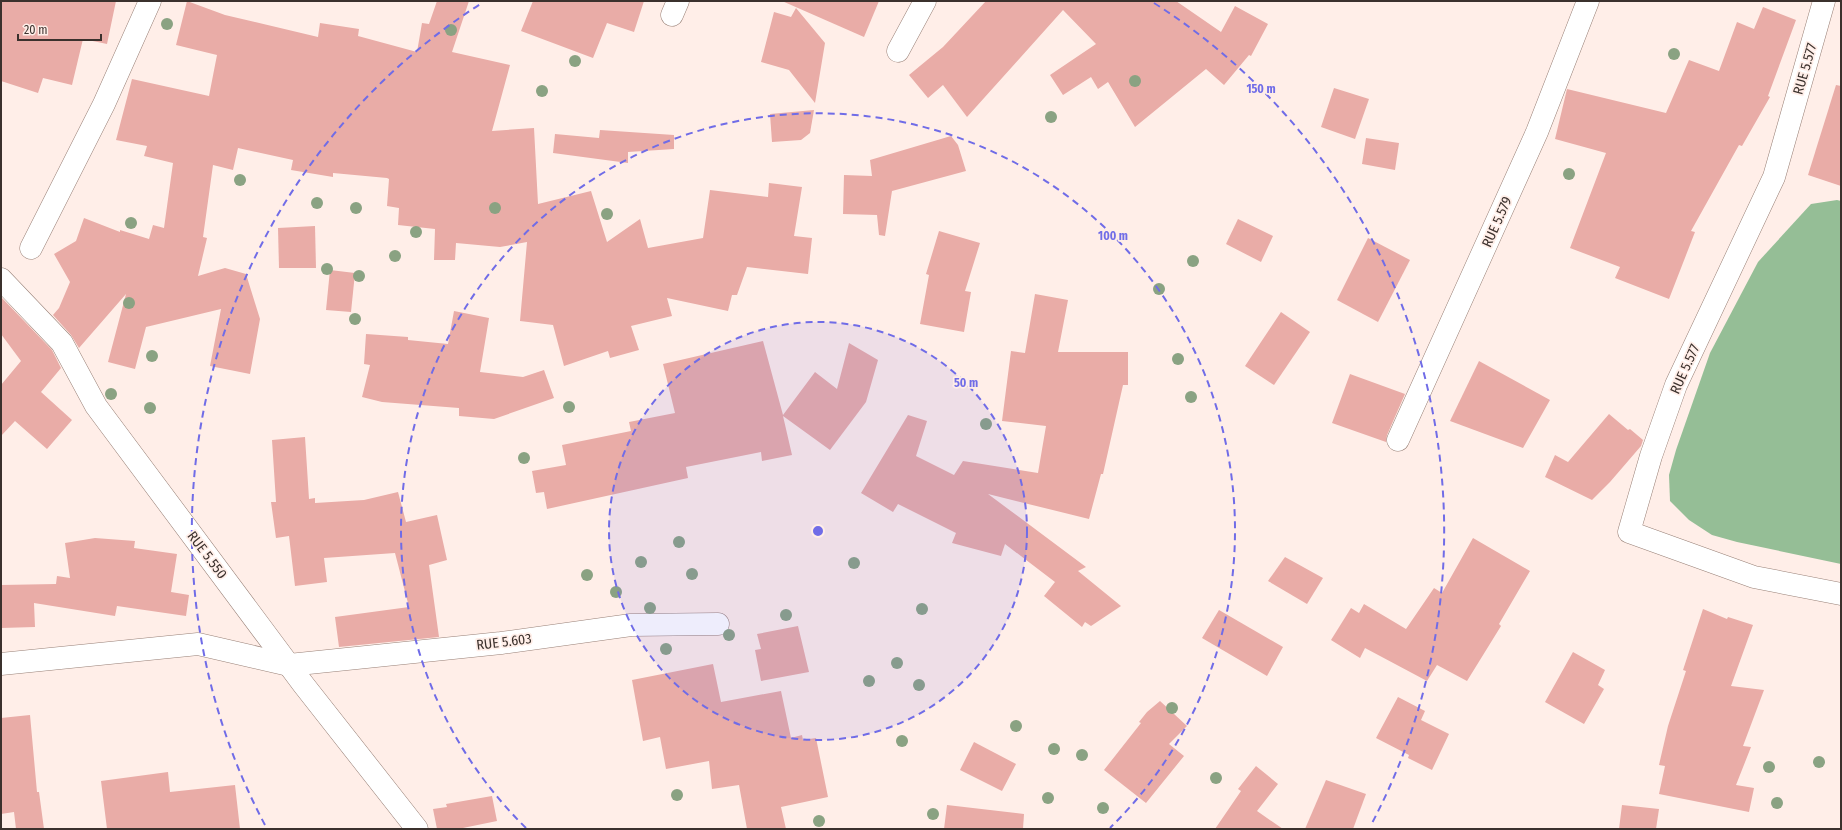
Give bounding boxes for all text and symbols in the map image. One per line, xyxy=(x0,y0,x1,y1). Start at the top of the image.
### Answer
scale bar xyxy=(18,16,101,42)
text: 20 m xyxy=(24,23,48,37)
street label: RUE 5.577 xyxy=(1790,41,1821,97)
text: 150 m xyxy=(1246,82,1276,96)
street label: RUE 5.579 xyxy=(1478,194,1516,250)
text: 100 m xyxy=(1098,229,1128,243)
street label: RUE 5.577 xyxy=(1667,341,1704,397)
text: 50 m xyxy=(954,376,978,390)
centre of rings xyxy=(811,524,825,538)
street label: RUE 5.550 xyxy=(184,528,230,582)
street label: RUE 5.603 xyxy=(476,630,532,654)

